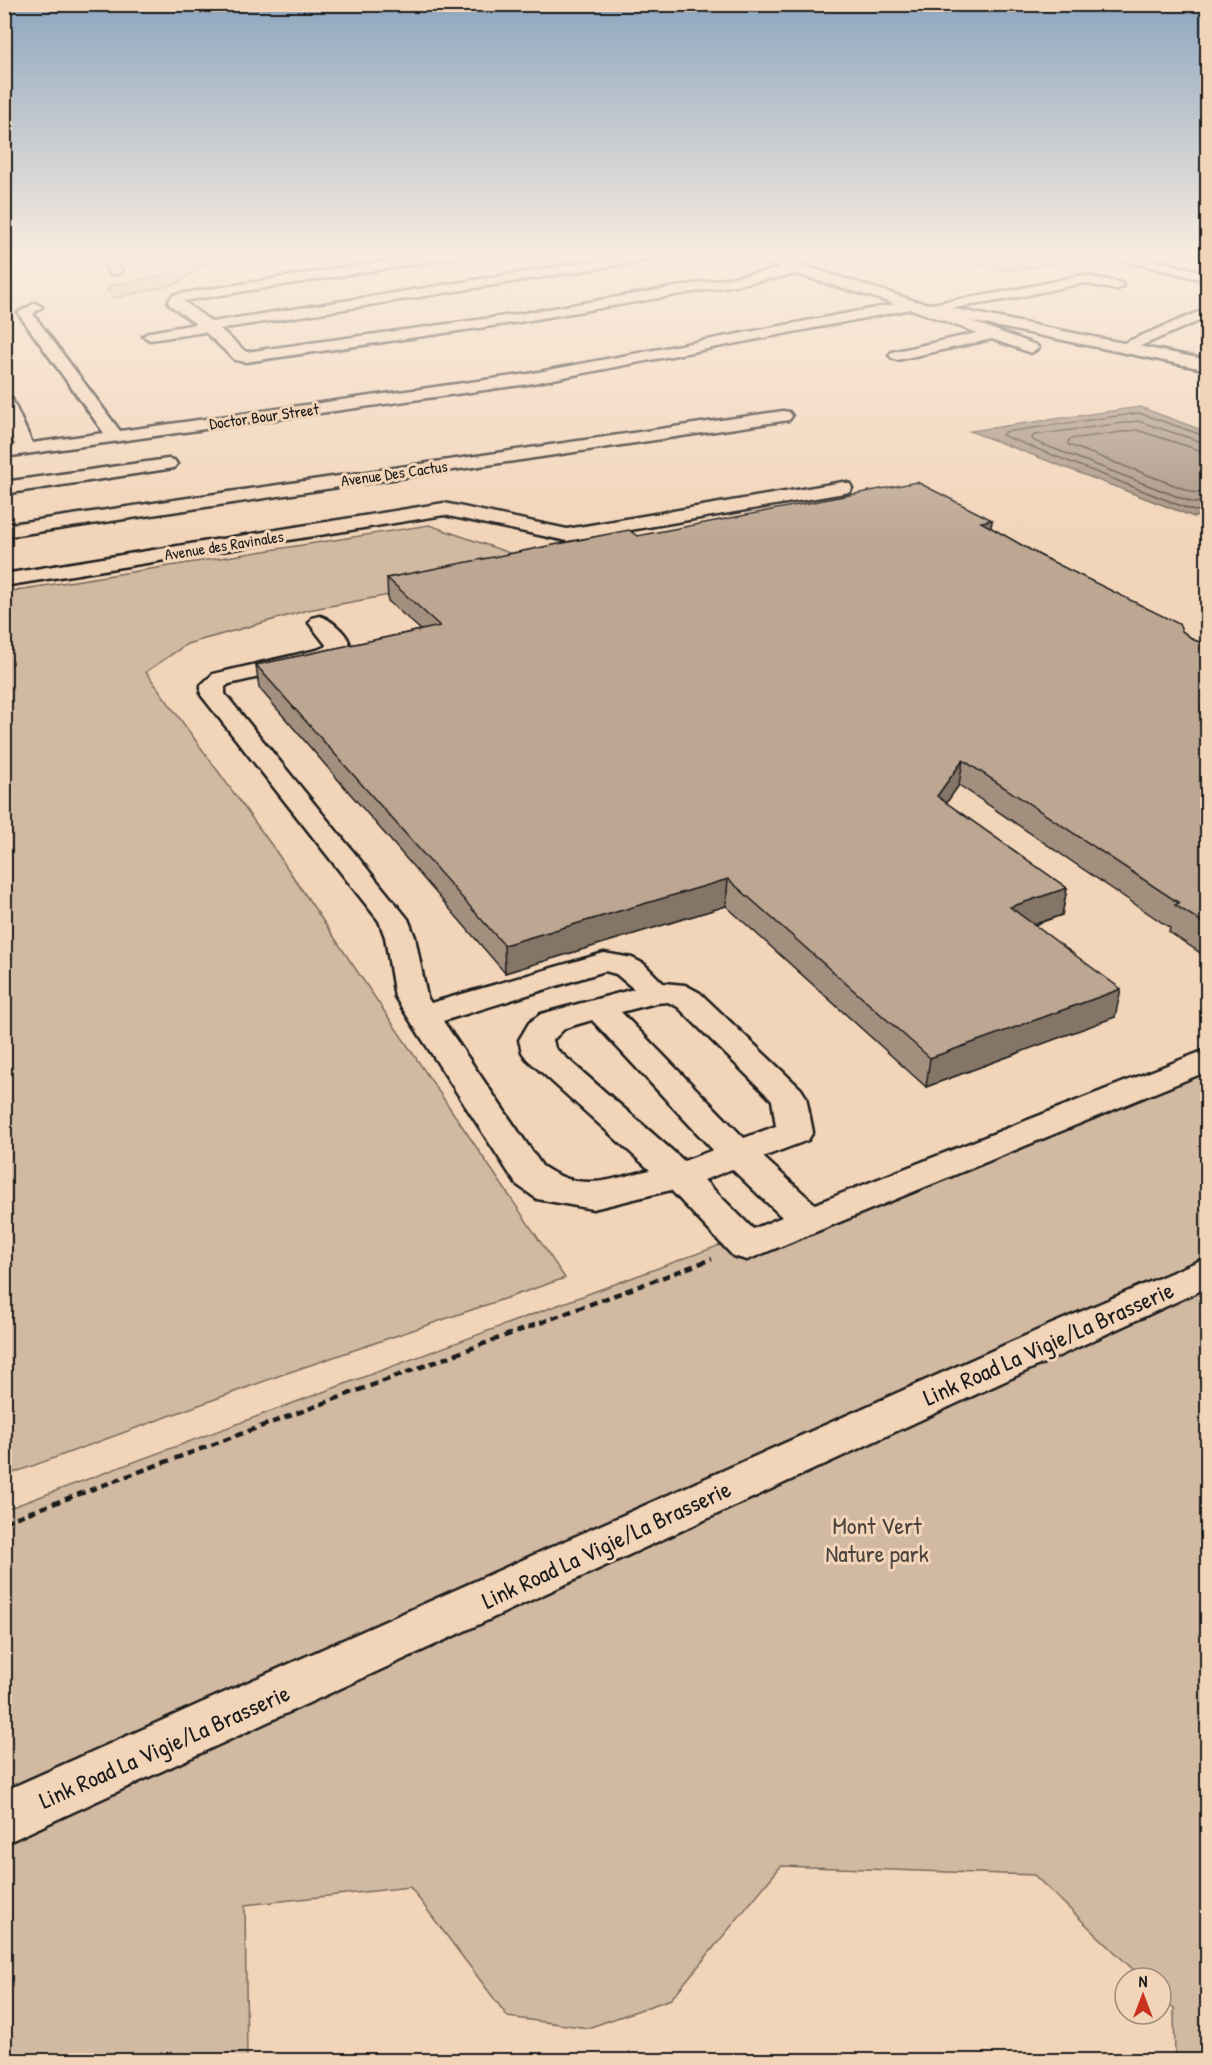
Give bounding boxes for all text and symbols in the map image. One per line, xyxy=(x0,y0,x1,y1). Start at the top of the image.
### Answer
street label: Doctor Bour Street xyxy=(208,397,321,435)
street label: Avenue Des Cactus xyxy=(339,455,449,491)
street label: Avenue des Ravinales xyxy=(163,525,285,565)
street label: Link Road La Vigie/La Brasserie xyxy=(918,1273,1179,1413)
street label: Link Road La Vigie/La Brasserie xyxy=(477,1472,736,1616)
park label: Mont Vert Nature park xyxy=(825,1509,929,1569)
street label: Link Road La Vigie/La Brasserie xyxy=(34,1676,295,1816)
north arrow xyxy=(1113,1966,1173,2026)
text: N xyxy=(1139,1970,1148,1992)

